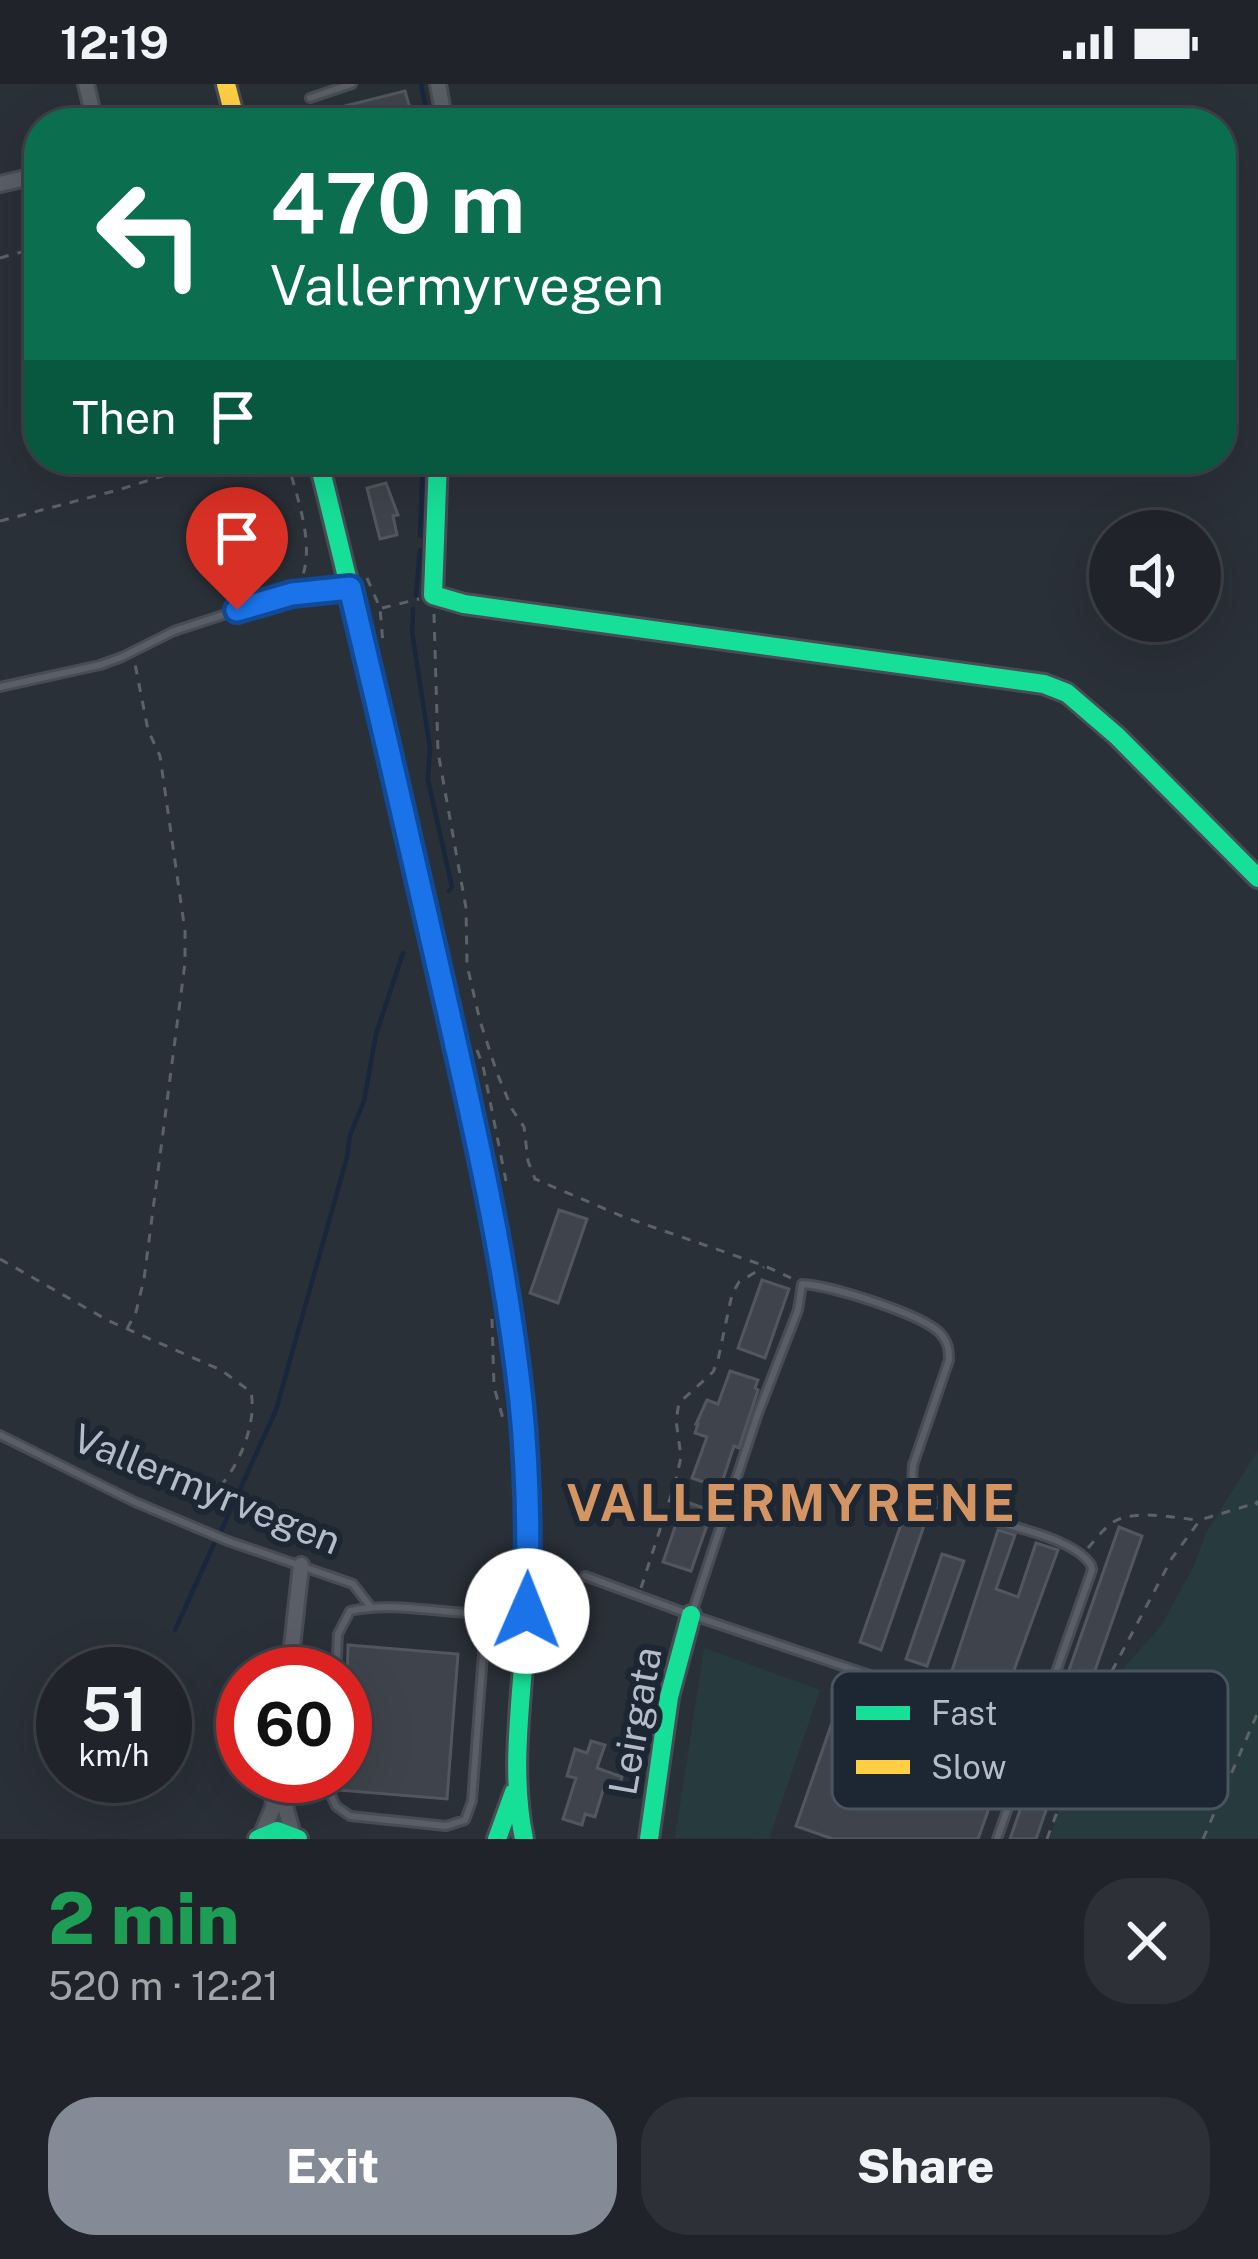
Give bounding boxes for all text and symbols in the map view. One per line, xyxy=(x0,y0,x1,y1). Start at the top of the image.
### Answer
text: 12:19 xyxy=(60,16,169,69)
text: 470 m xyxy=(270,153,525,252)
icon: left xyxy=(72,156,228,312)
text: Vallermyrvegen xyxy=(270,254,664,317)
icon: arrive xyxy=(200,384,266,450)
text: Then xyxy=(72,391,176,444)
pin xyxy=(186,487,288,610)
icon: arrive xyxy=(204,505,270,571)
map controls xyxy=(1089,510,1221,642)
button: sound xyxy=(1089,510,1221,642)
street label: Vallermyrvegen xyxy=(66,1414,348,1564)
district label: VALLERMYRENE xyxy=(566,1473,1018,1532)
position arrow xyxy=(464,1548,590,1674)
street label: Leirgata xyxy=(599,1643,671,1799)
speed limit sign: 60 xyxy=(216,1647,372,1803)
legend xyxy=(832,1671,1228,1809)
text: 51 xyxy=(81,1674,147,1745)
text: Fast xyxy=(931,1694,998,1732)
text: km/h xyxy=(79,1737,149,1773)
text: Slow xyxy=(931,1748,1006,1786)
text: 2 min xyxy=(48,1876,239,1960)
button: close xyxy=(1084,1878,1210,2004)
text: 520 m · 12:21 xyxy=(48,1963,279,2009)
button: Exit xyxy=(48,2097,617,2235)
button: Share xyxy=(641,2097,1210,2235)

